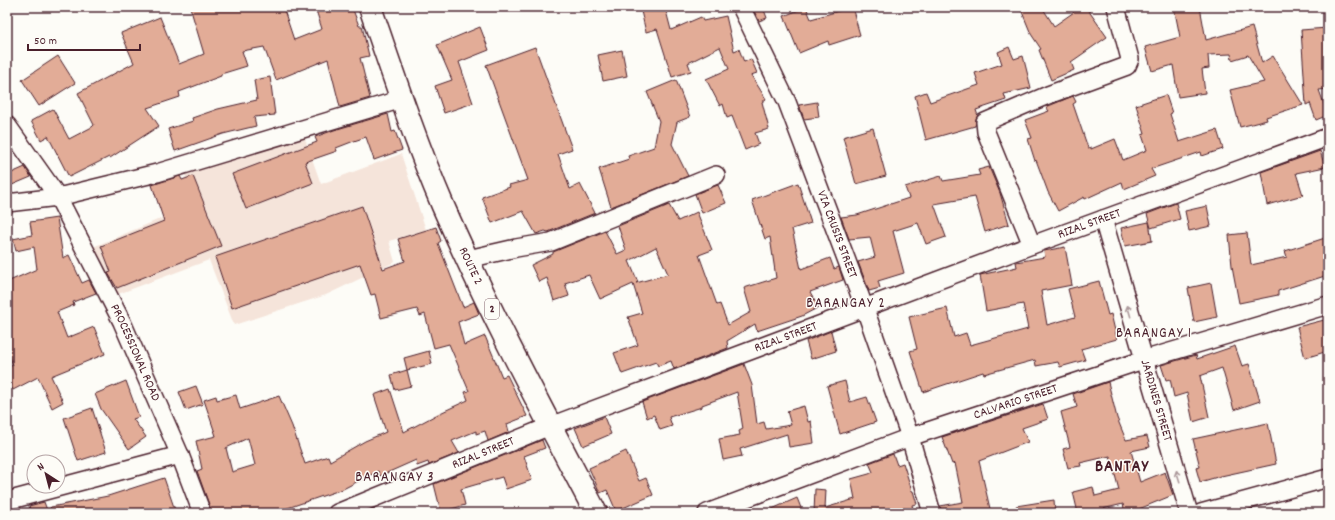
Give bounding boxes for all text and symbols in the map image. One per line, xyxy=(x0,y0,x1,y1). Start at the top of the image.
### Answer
scale bar xyxy=(28,26,140,52)
text: 50 m xyxy=(34,33,57,50)
street label: VIA CRUSIS STREET xyxy=(812,188,862,281)
street label: RIZAL STREET xyxy=(1055,204,1124,244)
street label: ROUTE 2 xyxy=(453,244,487,288)
district label: BARANGAY 2 xyxy=(806,293,886,315)
road number: 2 xyxy=(485,299,499,319)
street label: PROCESSIONAL ROAD xyxy=(105,301,165,405)
one-way arrow xyxy=(1125,304,1132,317)
street label: RIZAL STREET xyxy=(752,317,820,358)
district label: BARANGAY 1 xyxy=(1116,323,1192,345)
street label: JARDINES STREET xyxy=(1135,357,1177,444)
street label: CALVARIO STREET xyxy=(971,379,1060,425)
street label: RIZAL STREET xyxy=(449,432,517,474)
north arrow xyxy=(26,454,66,494)
district label: BANTAY xyxy=(1095,456,1149,480)
text: N xyxy=(34,459,49,476)
district label: BARANGAY 3 xyxy=(355,467,435,489)
one-way arrow xyxy=(1174,469,1181,482)

